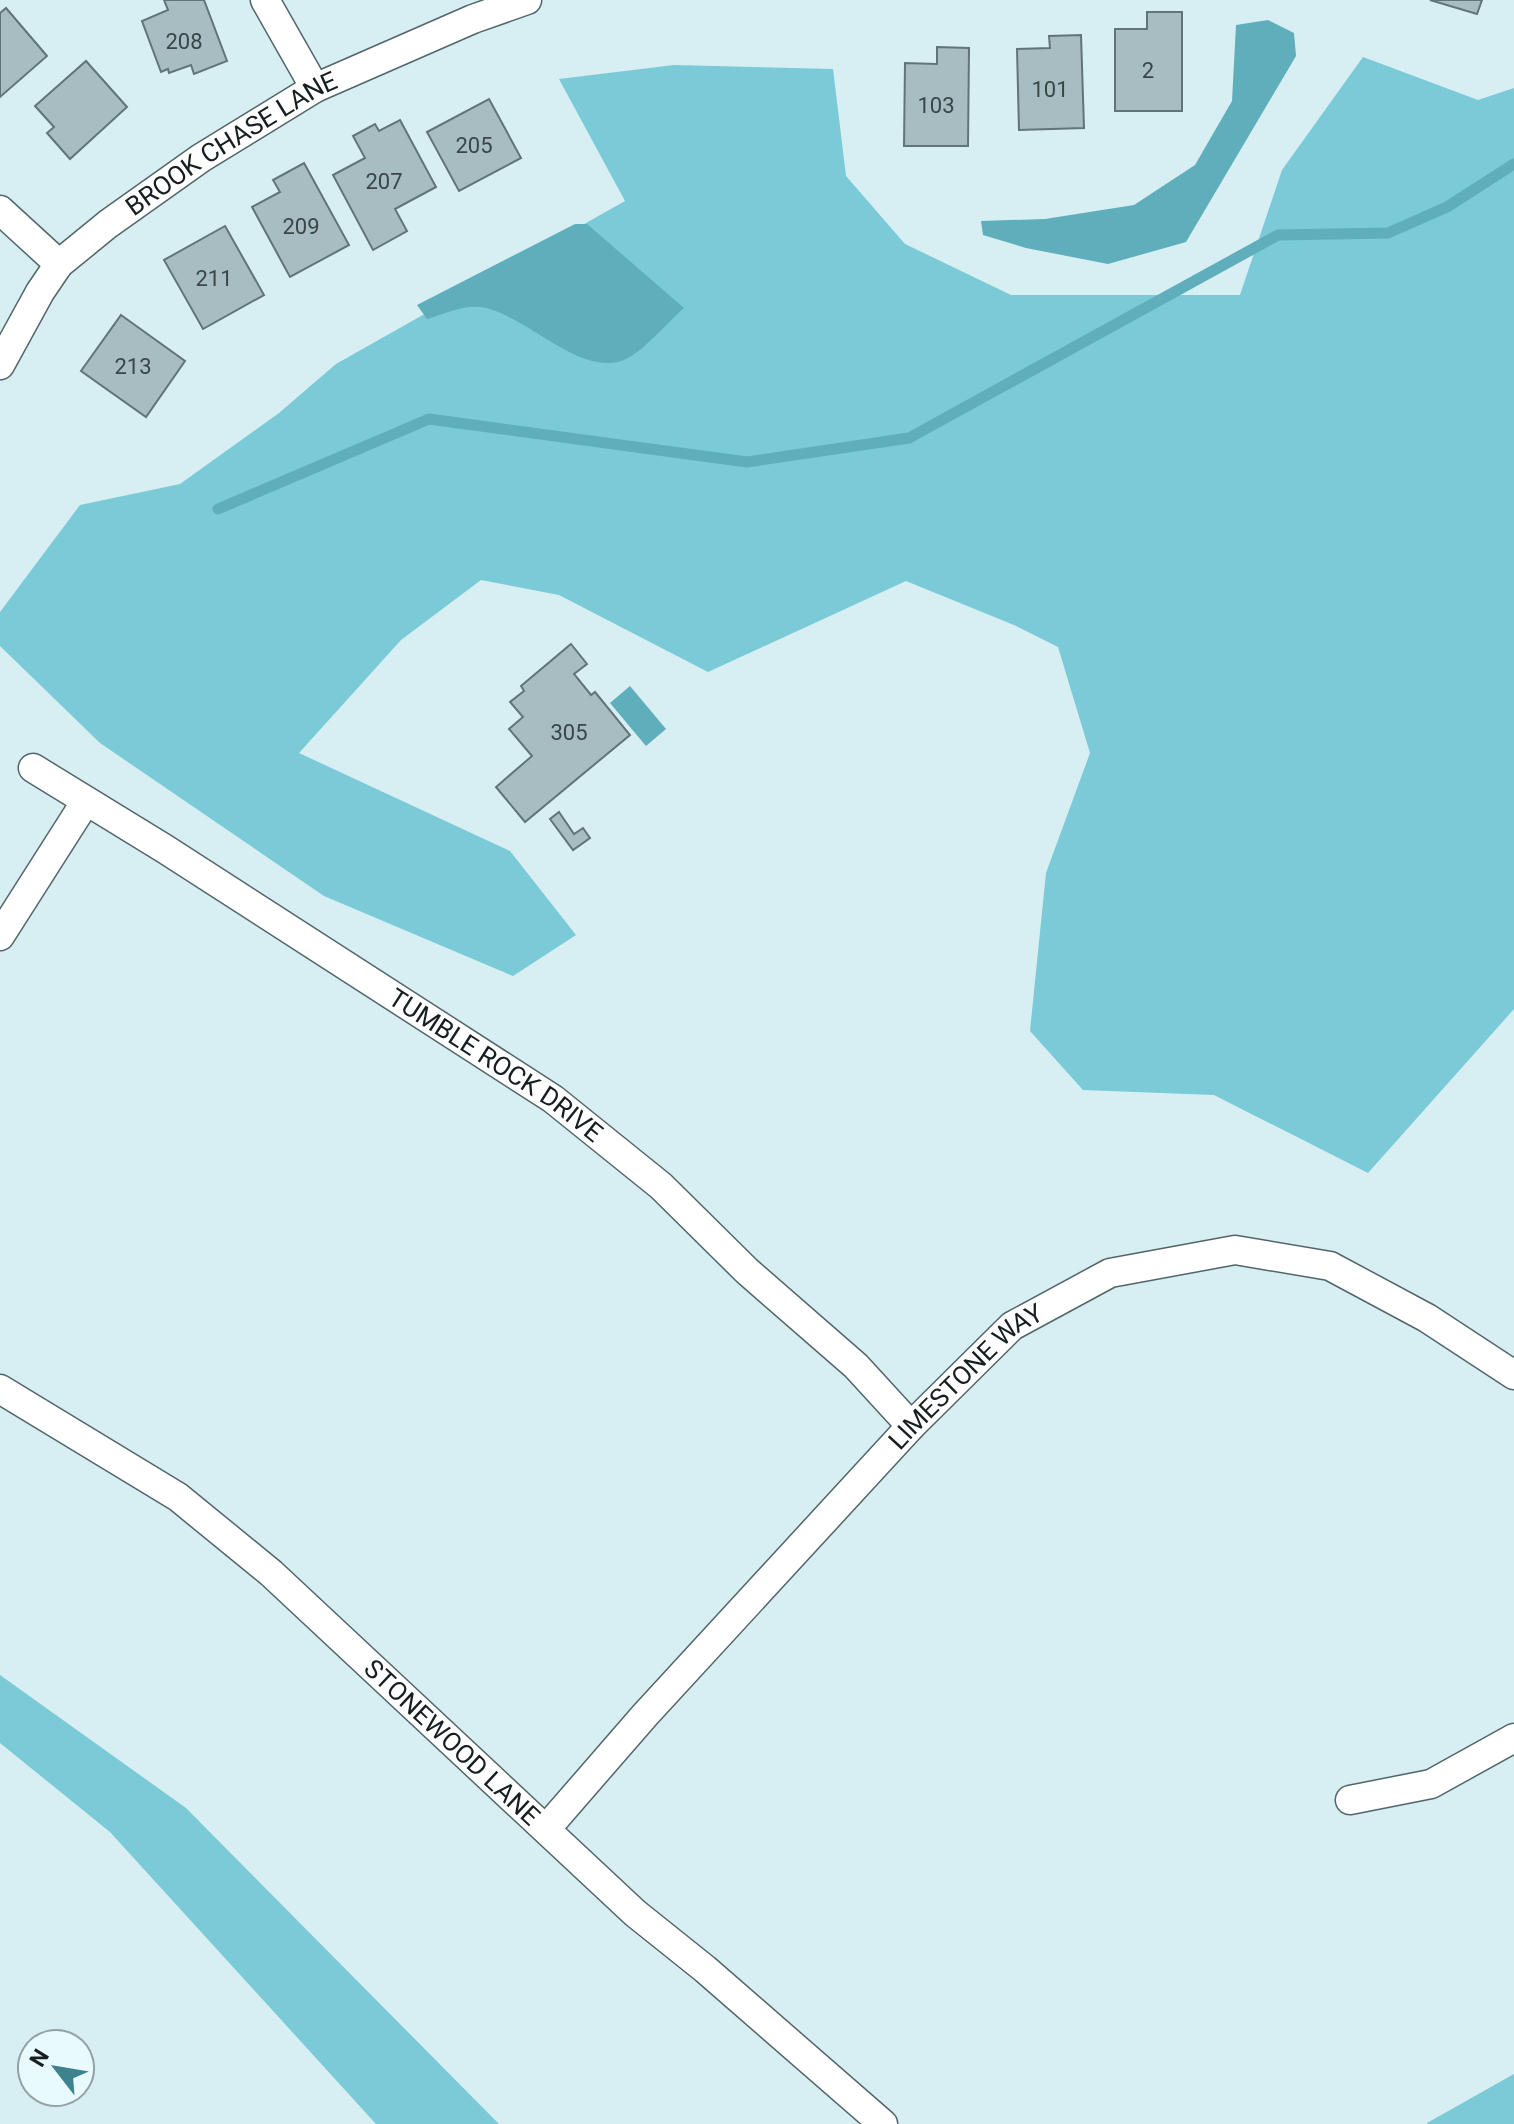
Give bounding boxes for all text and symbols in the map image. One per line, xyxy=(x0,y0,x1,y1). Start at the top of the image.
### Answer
house number: 208 xyxy=(165,29,203,54)
house number: 2 xyxy=(1142,58,1154,83)
street label: BROOK CHASE LANE xyxy=(120,65,341,222)
house number: 101 xyxy=(1031,77,1069,102)
house number: 103 xyxy=(917,93,955,118)
house number: 205 xyxy=(455,133,493,158)
house number: 207 xyxy=(365,169,403,194)
house number: 209 xyxy=(282,214,320,239)
house number: 211 xyxy=(195,266,233,291)
house number: 213 xyxy=(114,354,152,379)
house number: 305 xyxy=(550,720,588,745)
street label: TUMBLE ROCK DRIVE xyxy=(383,982,609,1148)
street label: LIMESTONE WAY xyxy=(882,1297,1048,1455)
street label: STONEWOOD LANE xyxy=(358,1653,546,1831)
north arrow xyxy=(16,2028,96,2108)
text: N xyxy=(25,2045,54,2071)

